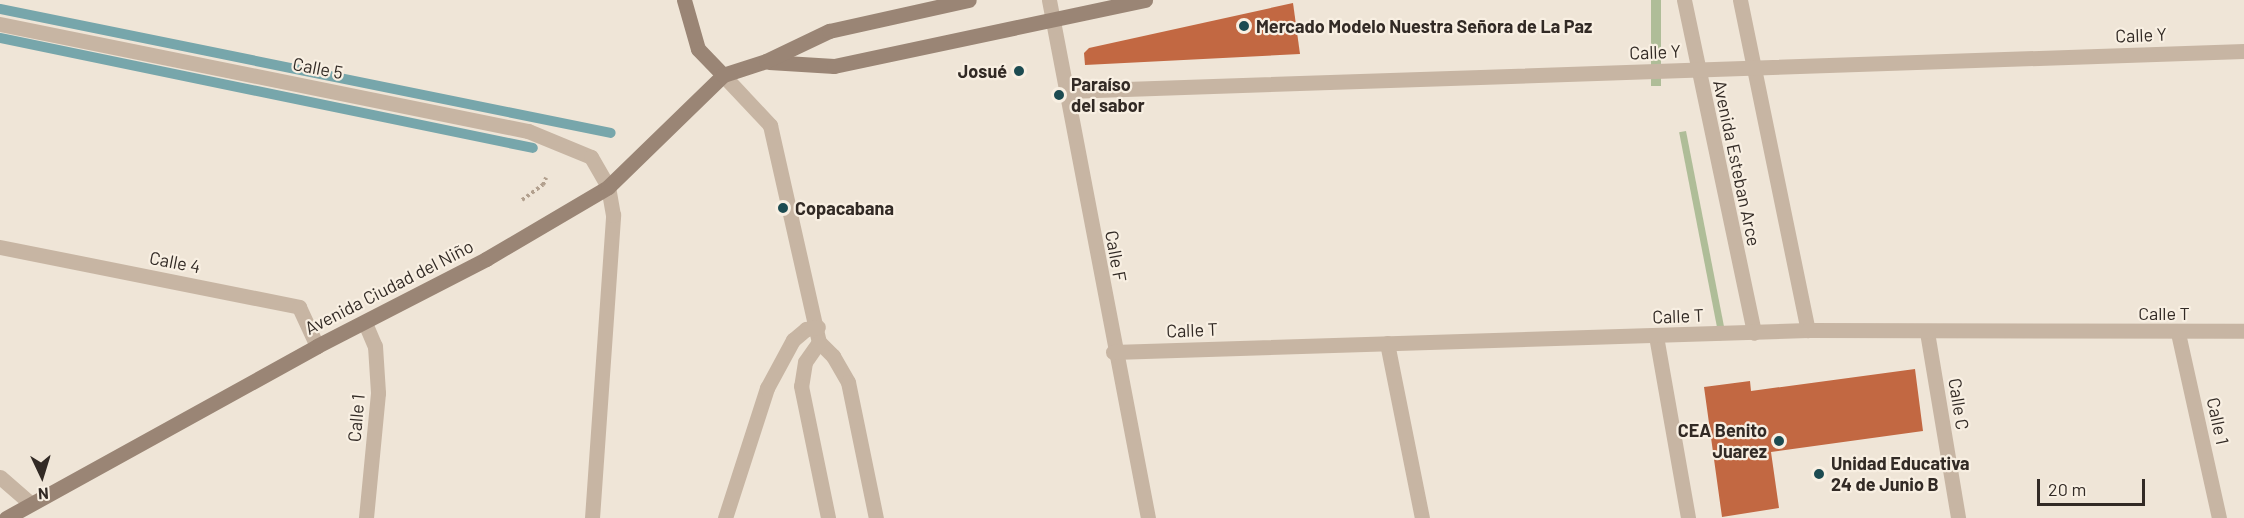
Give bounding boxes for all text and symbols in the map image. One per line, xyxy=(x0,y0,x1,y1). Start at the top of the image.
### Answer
place label: Mercado Modelo Nuestra Señora de La Paz xyxy=(1256,15,1592,37)
marker: Mercado Modelo Nuestra Señora de La Paz xyxy=(1237,19,1251,33)
street label: Calle Y xyxy=(2115,23,2167,47)
street label: Calle Y xyxy=(1629,40,1681,64)
street label: Calle 5 xyxy=(291,53,345,83)
place label: Josué xyxy=(958,60,1007,82)
marker: Josué xyxy=(1012,64,1026,78)
place label: Paraíso del sabor xyxy=(1071,74,1145,116)
street label: Avenida Esteban Arce xyxy=(1709,78,1765,248)
marker: Paraíso del sabor xyxy=(1052,88,1066,102)
place label: Copacabana xyxy=(795,197,894,219)
marker: Copacabana xyxy=(776,201,790,215)
street label: Calle F xyxy=(1101,229,1131,283)
street label: Avenida Ciudad del Niño xyxy=(301,235,477,339)
street label: Calle 4 xyxy=(148,246,202,278)
street label: Calle T xyxy=(2138,302,2190,324)
street label: Calle T xyxy=(1652,304,1704,328)
street label: Calle T xyxy=(1166,318,1218,342)
street label: Calle C xyxy=(1944,376,1974,432)
street label: Calle 1 xyxy=(343,393,369,443)
street label: Calle 1 xyxy=(2202,395,2234,447)
place label: CEA Benito Juarez xyxy=(1678,420,1767,462)
marker: CEA Benito Juarez xyxy=(1772,434,1786,448)
north arrow xyxy=(12,446,72,506)
place label: Unidad Educativa 24 de Junio B xyxy=(1831,453,1970,496)
marker: Unidad Educativa 24 de Junio B xyxy=(1812,467,1826,481)
scale bar xyxy=(2040,467,2148,505)
text: 20 m xyxy=(2048,478,2086,500)
text: N xyxy=(37,485,49,504)

